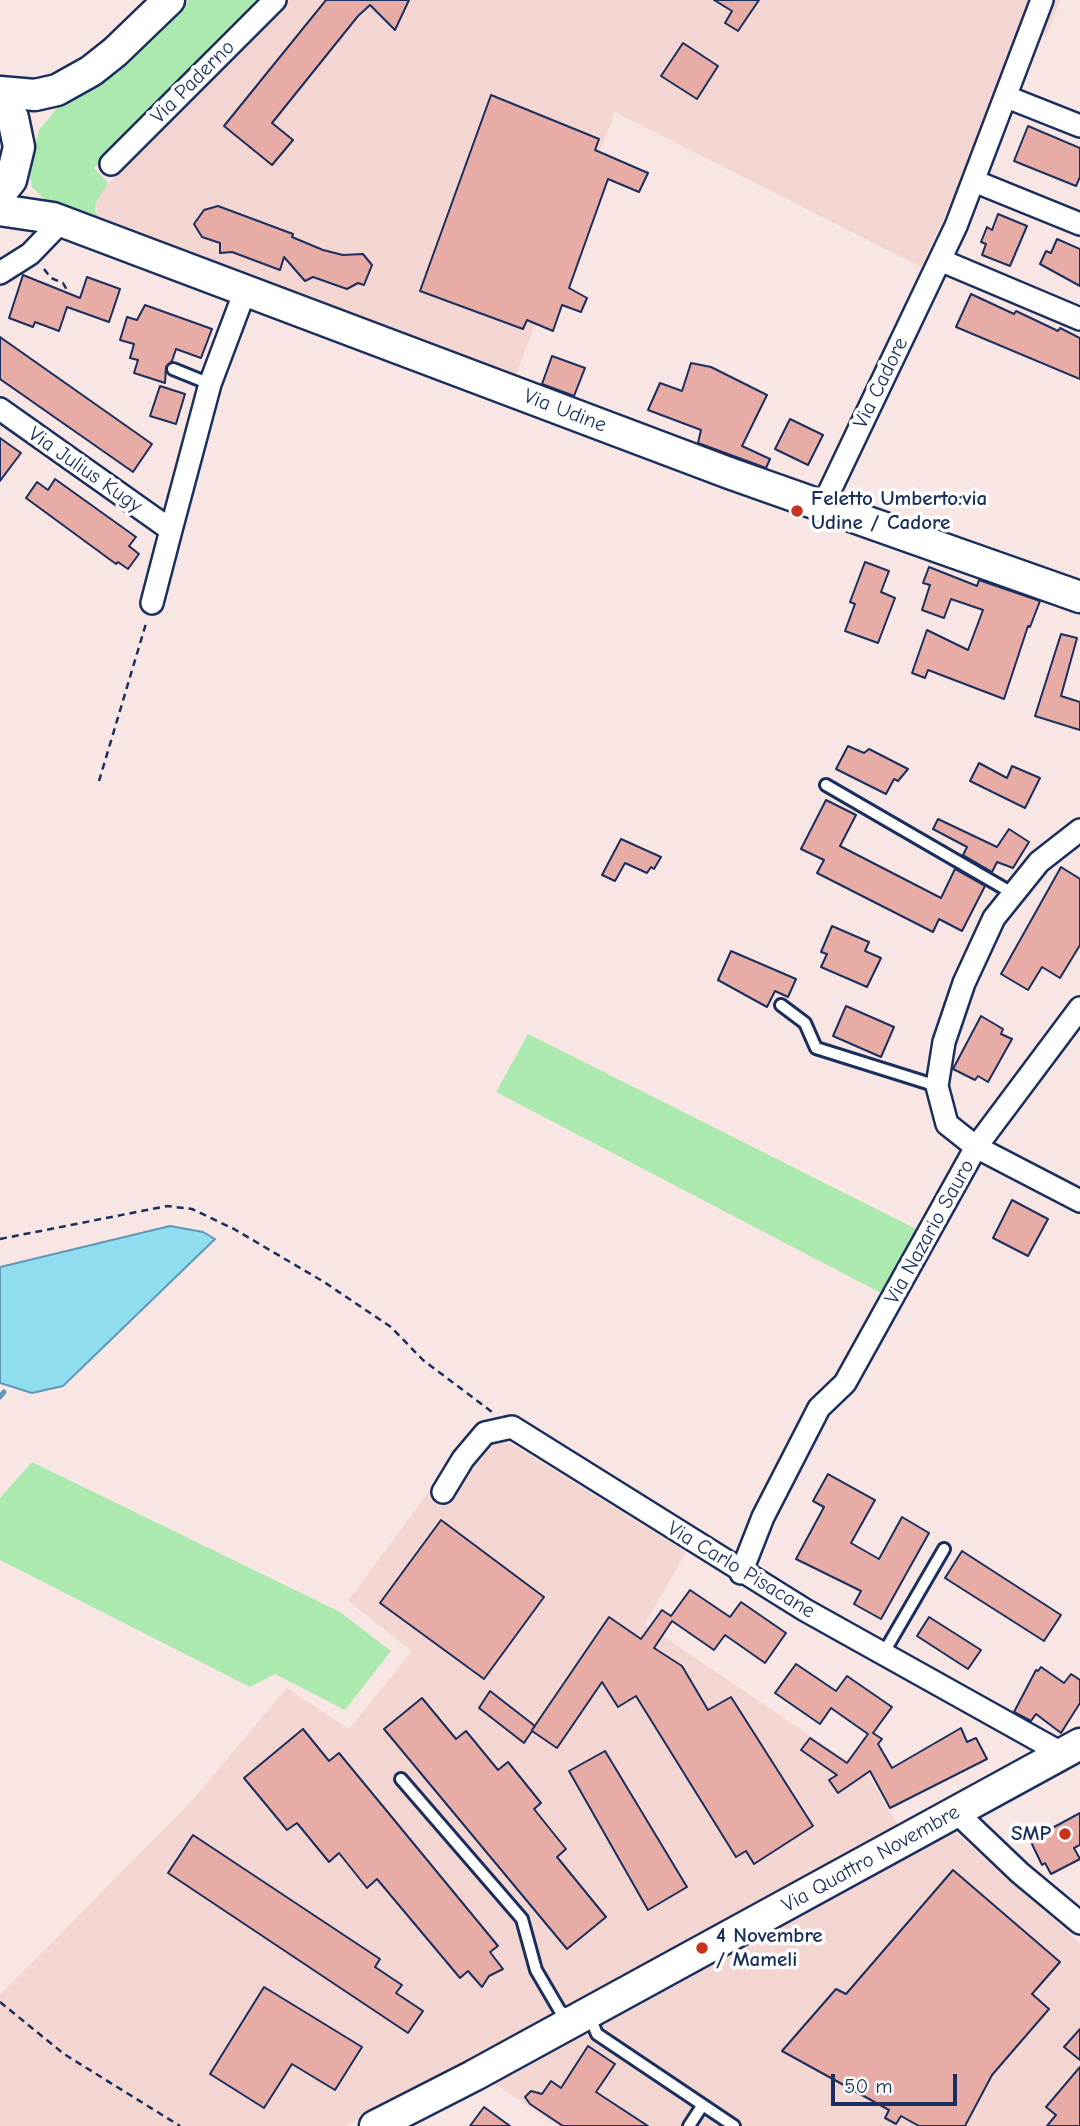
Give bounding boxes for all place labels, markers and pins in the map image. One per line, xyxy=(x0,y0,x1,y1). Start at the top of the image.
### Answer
place label: Feletto Umberto:via Udine / Cadore xyxy=(811,486,987,536)
marker: Feletto Umberto:via Udine / Cadore xyxy=(789,503,805,519)
place label: SMP xyxy=(1011,1821,1051,1847)
marker: SMP xyxy=(1057,1826,1073,1842)
place label: 4 Novembre / Mameli xyxy=(716,1923,823,1973)
marker: 4 Novembre / Mameli xyxy=(694,1940,710,1956)

